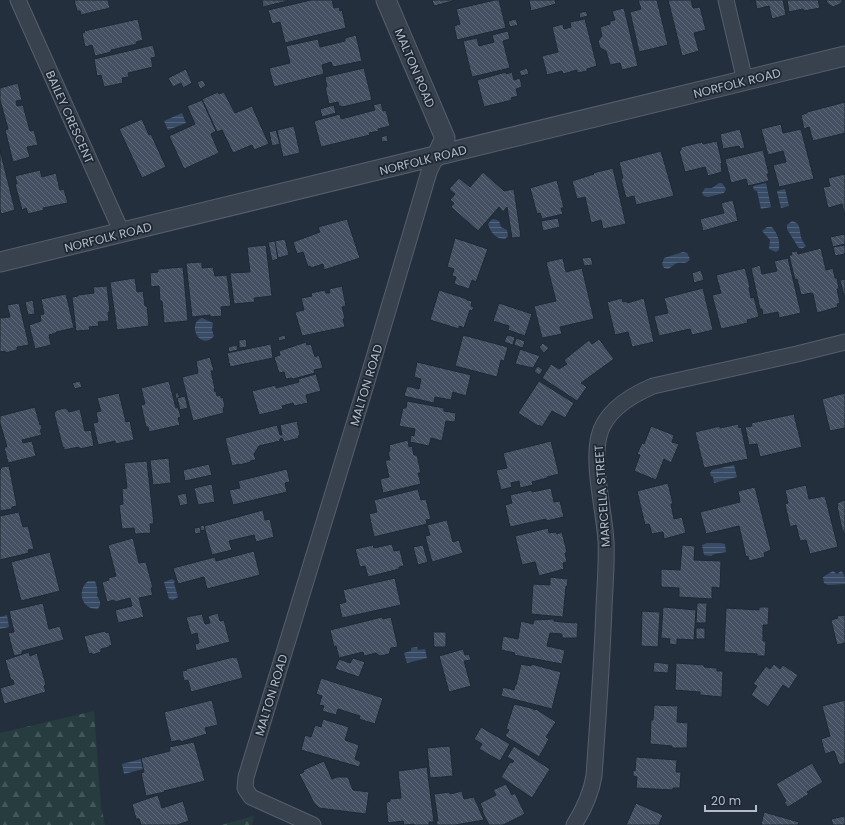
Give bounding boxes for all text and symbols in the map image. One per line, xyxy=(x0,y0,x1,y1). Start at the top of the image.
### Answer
street label: MALTON ROAD xyxy=(391,26,439,110)
street label: NORFOLK ROAD xyxy=(692,64,782,102)
street label: BAILEY CRESCENT xyxy=(42,68,98,167)
street label: NORFOLK ROAD xyxy=(378,141,468,179)
street label: NORFOLK ROAD xyxy=(63,218,153,256)
street label: MALTON ROAD xyxy=(346,342,386,428)
street label: MARCELLA STREET xyxy=(590,444,614,548)
street label: MALTON ROAD xyxy=(251,652,291,738)
scale bar xyxy=(705,787,756,813)
text: 20 m xyxy=(711,792,741,809)

